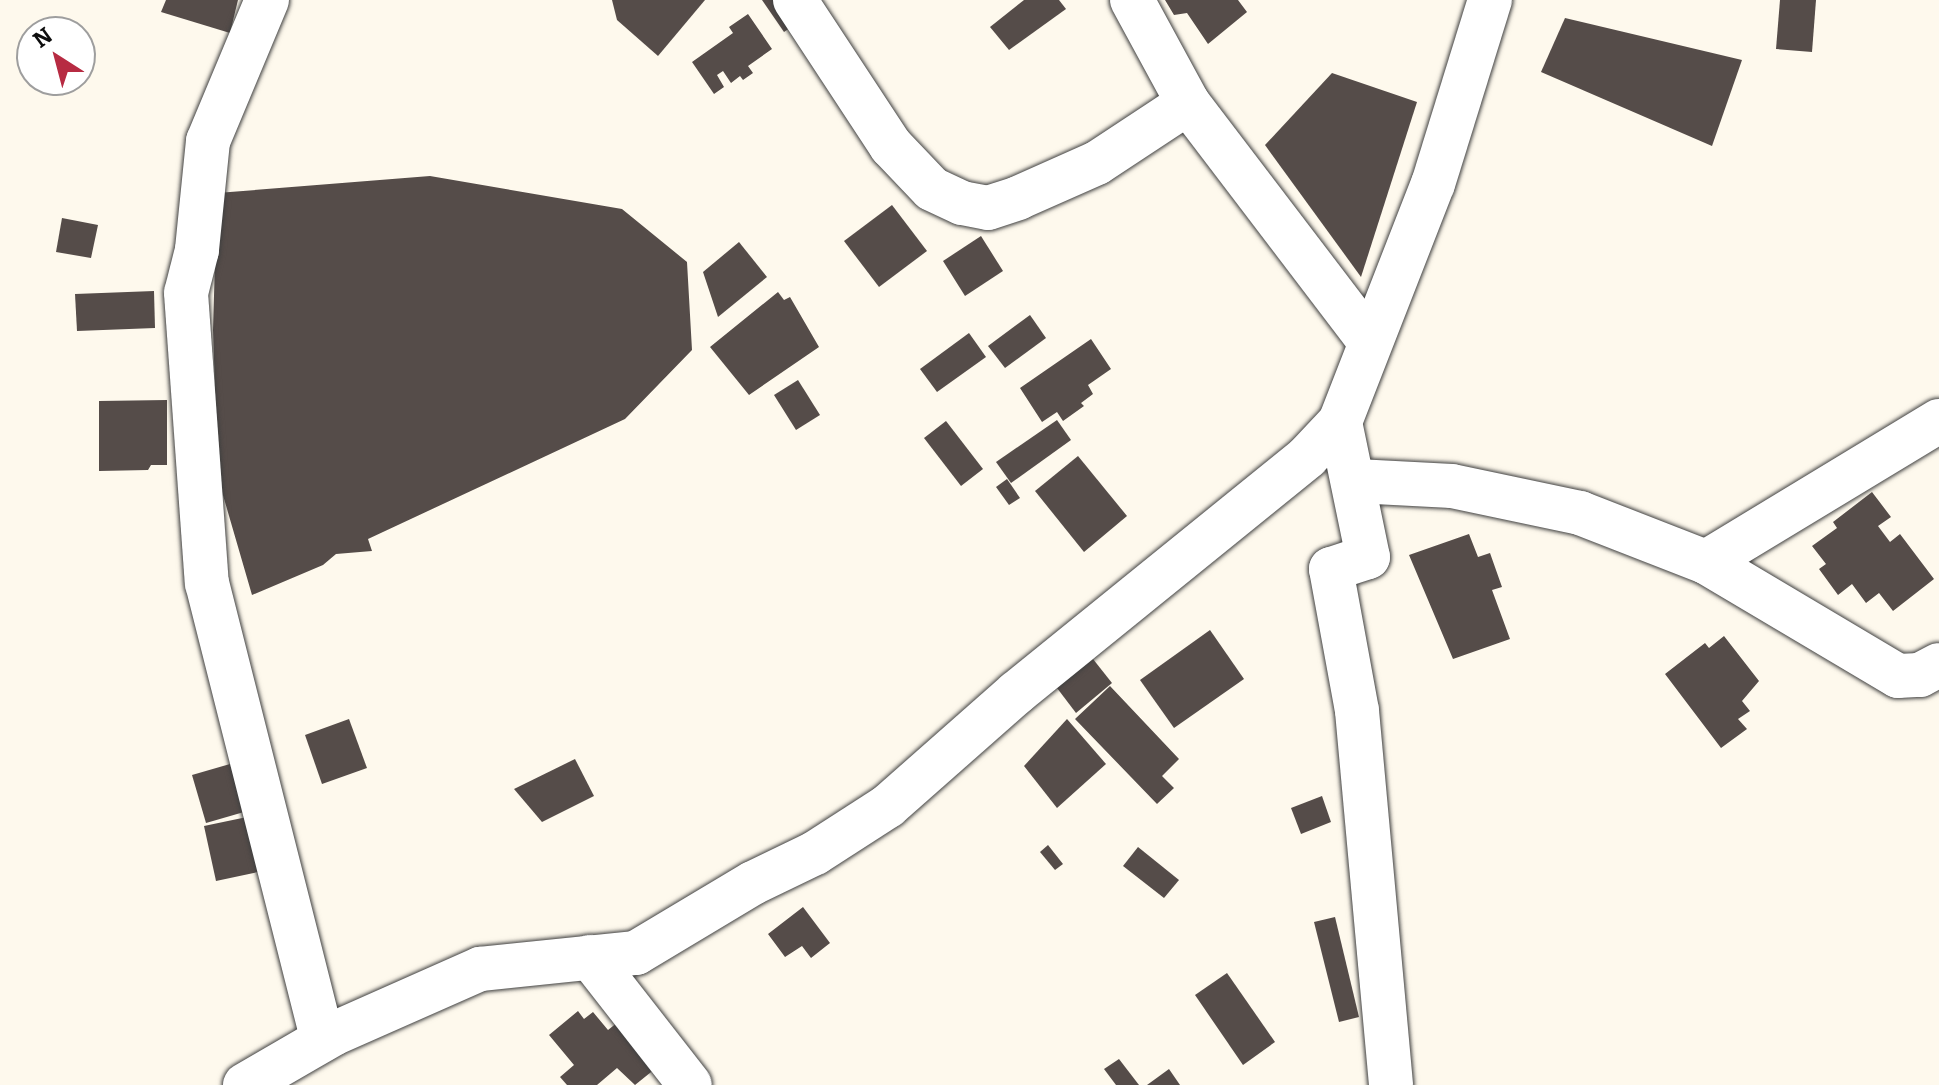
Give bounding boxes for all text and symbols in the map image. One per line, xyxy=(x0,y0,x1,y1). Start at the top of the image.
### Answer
north arrow xyxy=(16,16,96,96)
text: N xyxy=(28,22,58,54)

